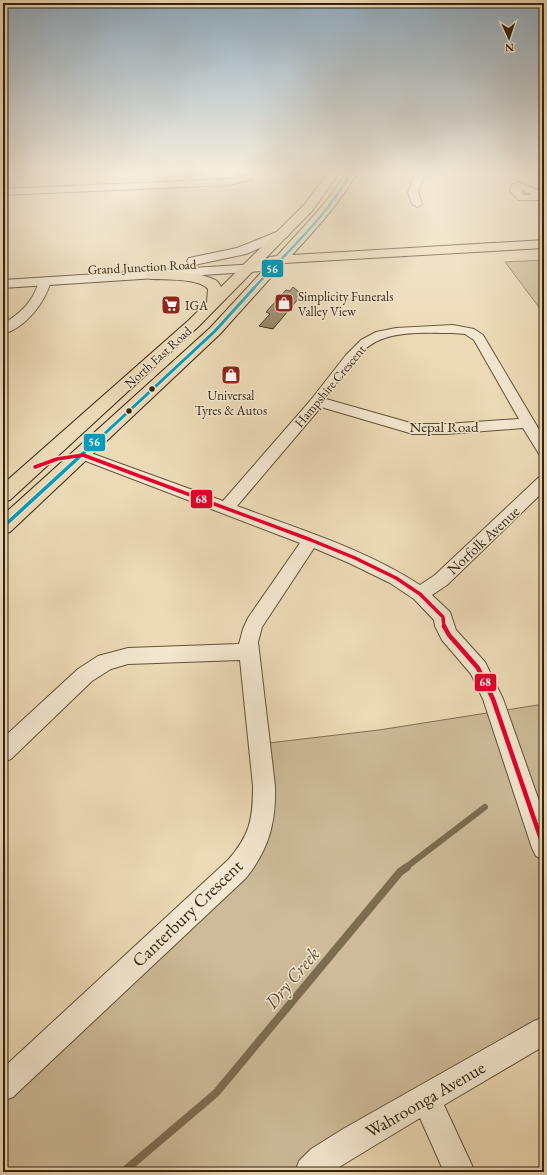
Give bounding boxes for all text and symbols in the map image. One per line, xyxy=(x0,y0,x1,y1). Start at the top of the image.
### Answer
north arrow xyxy=(489,18,529,58)
text: N xyxy=(505,41,514,55)
street label: Grand Junction Road xyxy=(87,256,197,278)
line badge: 56 xyxy=(261,259,284,278)
text: 56 xyxy=(266,262,278,276)
place label: Simplicity Funerals Valley View xyxy=(298,288,393,320)
shop icon: Simplicity Funerals Valley View xyxy=(273,292,295,314)
supermarket icon: IGA xyxy=(160,294,182,316)
place label: IGA xyxy=(185,297,209,314)
street label: North East Road xyxy=(121,322,195,392)
street label: Hampshire Crescent xyxy=(291,341,369,431)
shop icon: Universal Tyres & Autos xyxy=(220,364,242,386)
unlabelled marker xyxy=(147,384,157,394)
place label: Universal Tyres & Autos xyxy=(195,387,267,419)
unlabelled marker xyxy=(124,406,134,416)
street label: Nepal Road xyxy=(409,417,479,436)
line badge: 56 xyxy=(83,433,106,452)
text: 56 xyxy=(88,435,100,449)
line badge: 68 xyxy=(190,489,213,509)
text: 68 xyxy=(195,492,207,506)
street label: Norfolk Avenue xyxy=(443,501,523,579)
line badge: 68 xyxy=(474,673,497,692)
text: 68 xyxy=(479,675,491,689)
street label: Canterbury Crescent xyxy=(127,854,247,972)
water label: Dry Creek xyxy=(258,942,325,1015)
street label: Wahroonga Avenue xyxy=(361,1055,489,1143)

